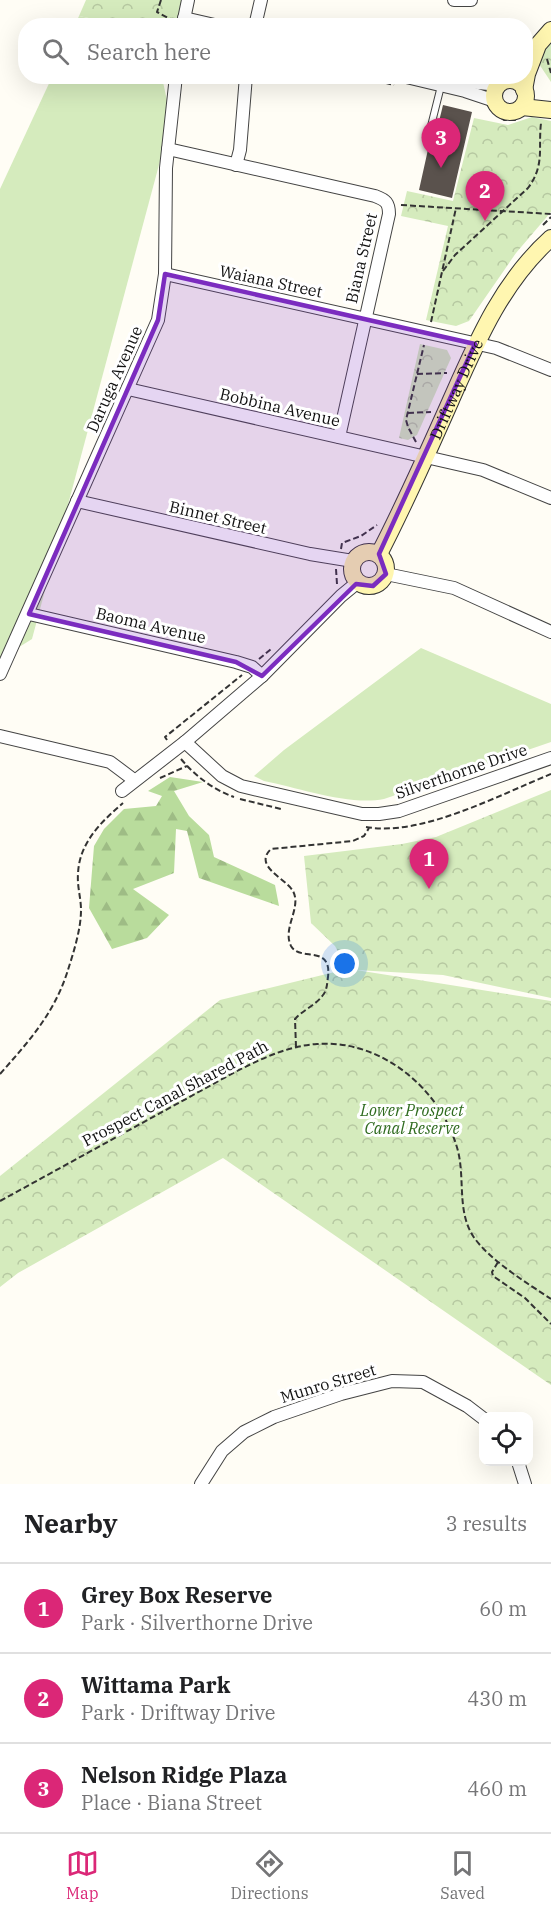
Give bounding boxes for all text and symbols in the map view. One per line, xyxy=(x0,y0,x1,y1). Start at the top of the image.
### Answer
search box xyxy=(18,18,533,84)
icon: search xyxy=(39,35,72,68)
text: Search here xyxy=(87,37,211,66)
pin: 3 xyxy=(422,118,460,168)
pin: 2 xyxy=(466,172,504,221)
street label: Biana Street xyxy=(341,211,381,305)
street label: Waiana Street xyxy=(218,260,325,302)
street label: Daruga Avenue xyxy=(82,323,146,435)
street label: Driftway Drive xyxy=(425,336,487,443)
street label: Bobbina Avenue xyxy=(218,383,342,431)
street label: Binnet Street xyxy=(167,496,269,538)
street label: Baoma Avenue xyxy=(94,603,208,647)
street label: Silverthorne Drive xyxy=(392,739,530,803)
pin: 1 xyxy=(410,840,448,889)
your location xyxy=(330,949,359,978)
street label: Prospect Canal Shared Path xyxy=(79,1035,271,1151)
park label: Lower Prospect Canal Reserve xyxy=(359,1100,465,1138)
street label: Munro Street xyxy=(278,1359,379,1407)
map controls xyxy=(479,1412,533,1466)
button: locate xyxy=(479,1412,533,1466)
text: Nearby xyxy=(24,1506,118,1540)
text: 3 results xyxy=(446,1510,527,1537)
text: Grey Box Reserve xyxy=(81,1580,273,1609)
text: 1 xyxy=(38,1595,50,1622)
text: 60 m xyxy=(479,1595,527,1622)
text: Park · Silverthorne Drive xyxy=(81,1609,313,1636)
text: Wittama Park xyxy=(81,1670,230,1699)
text: 2 xyxy=(38,1685,50,1712)
text: 430 m xyxy=(467,1685,527,1712)
text: Park · Driftway Drive xyxy=(81,1699,276,1726)
text: Nelson Ridge Plaza xyxy=(81,1760,287,1789)
text: 3 xyxy=(38,1775,50,1802)
text: 460 m xyxy=(467,1775,527,1802)
text: Place · Biana Street xyxy=(81,1789,262,1816)
tab: Map xyxy=(66,1847,99,1903)
tab: Directions xyxy=(231,1847,309,1903)
tab: Saved xyxy=(440,1847,485,1903)

